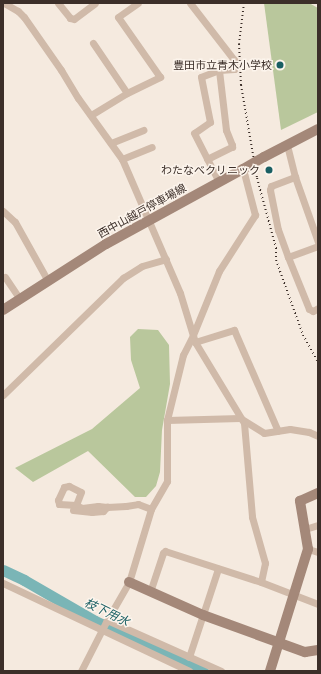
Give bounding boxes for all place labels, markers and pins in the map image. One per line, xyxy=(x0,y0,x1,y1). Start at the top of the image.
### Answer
place label: 豊田市立青木小学校 xyxy=(173,58,272,72)
marker: 豊田市立青木小学校 xyxy=(275,60,285,70)
place label: わたなべクリニック xyxy=(161,163,260,177)
marker: わたなべクリニック xyxy=(263,164,275,176)

